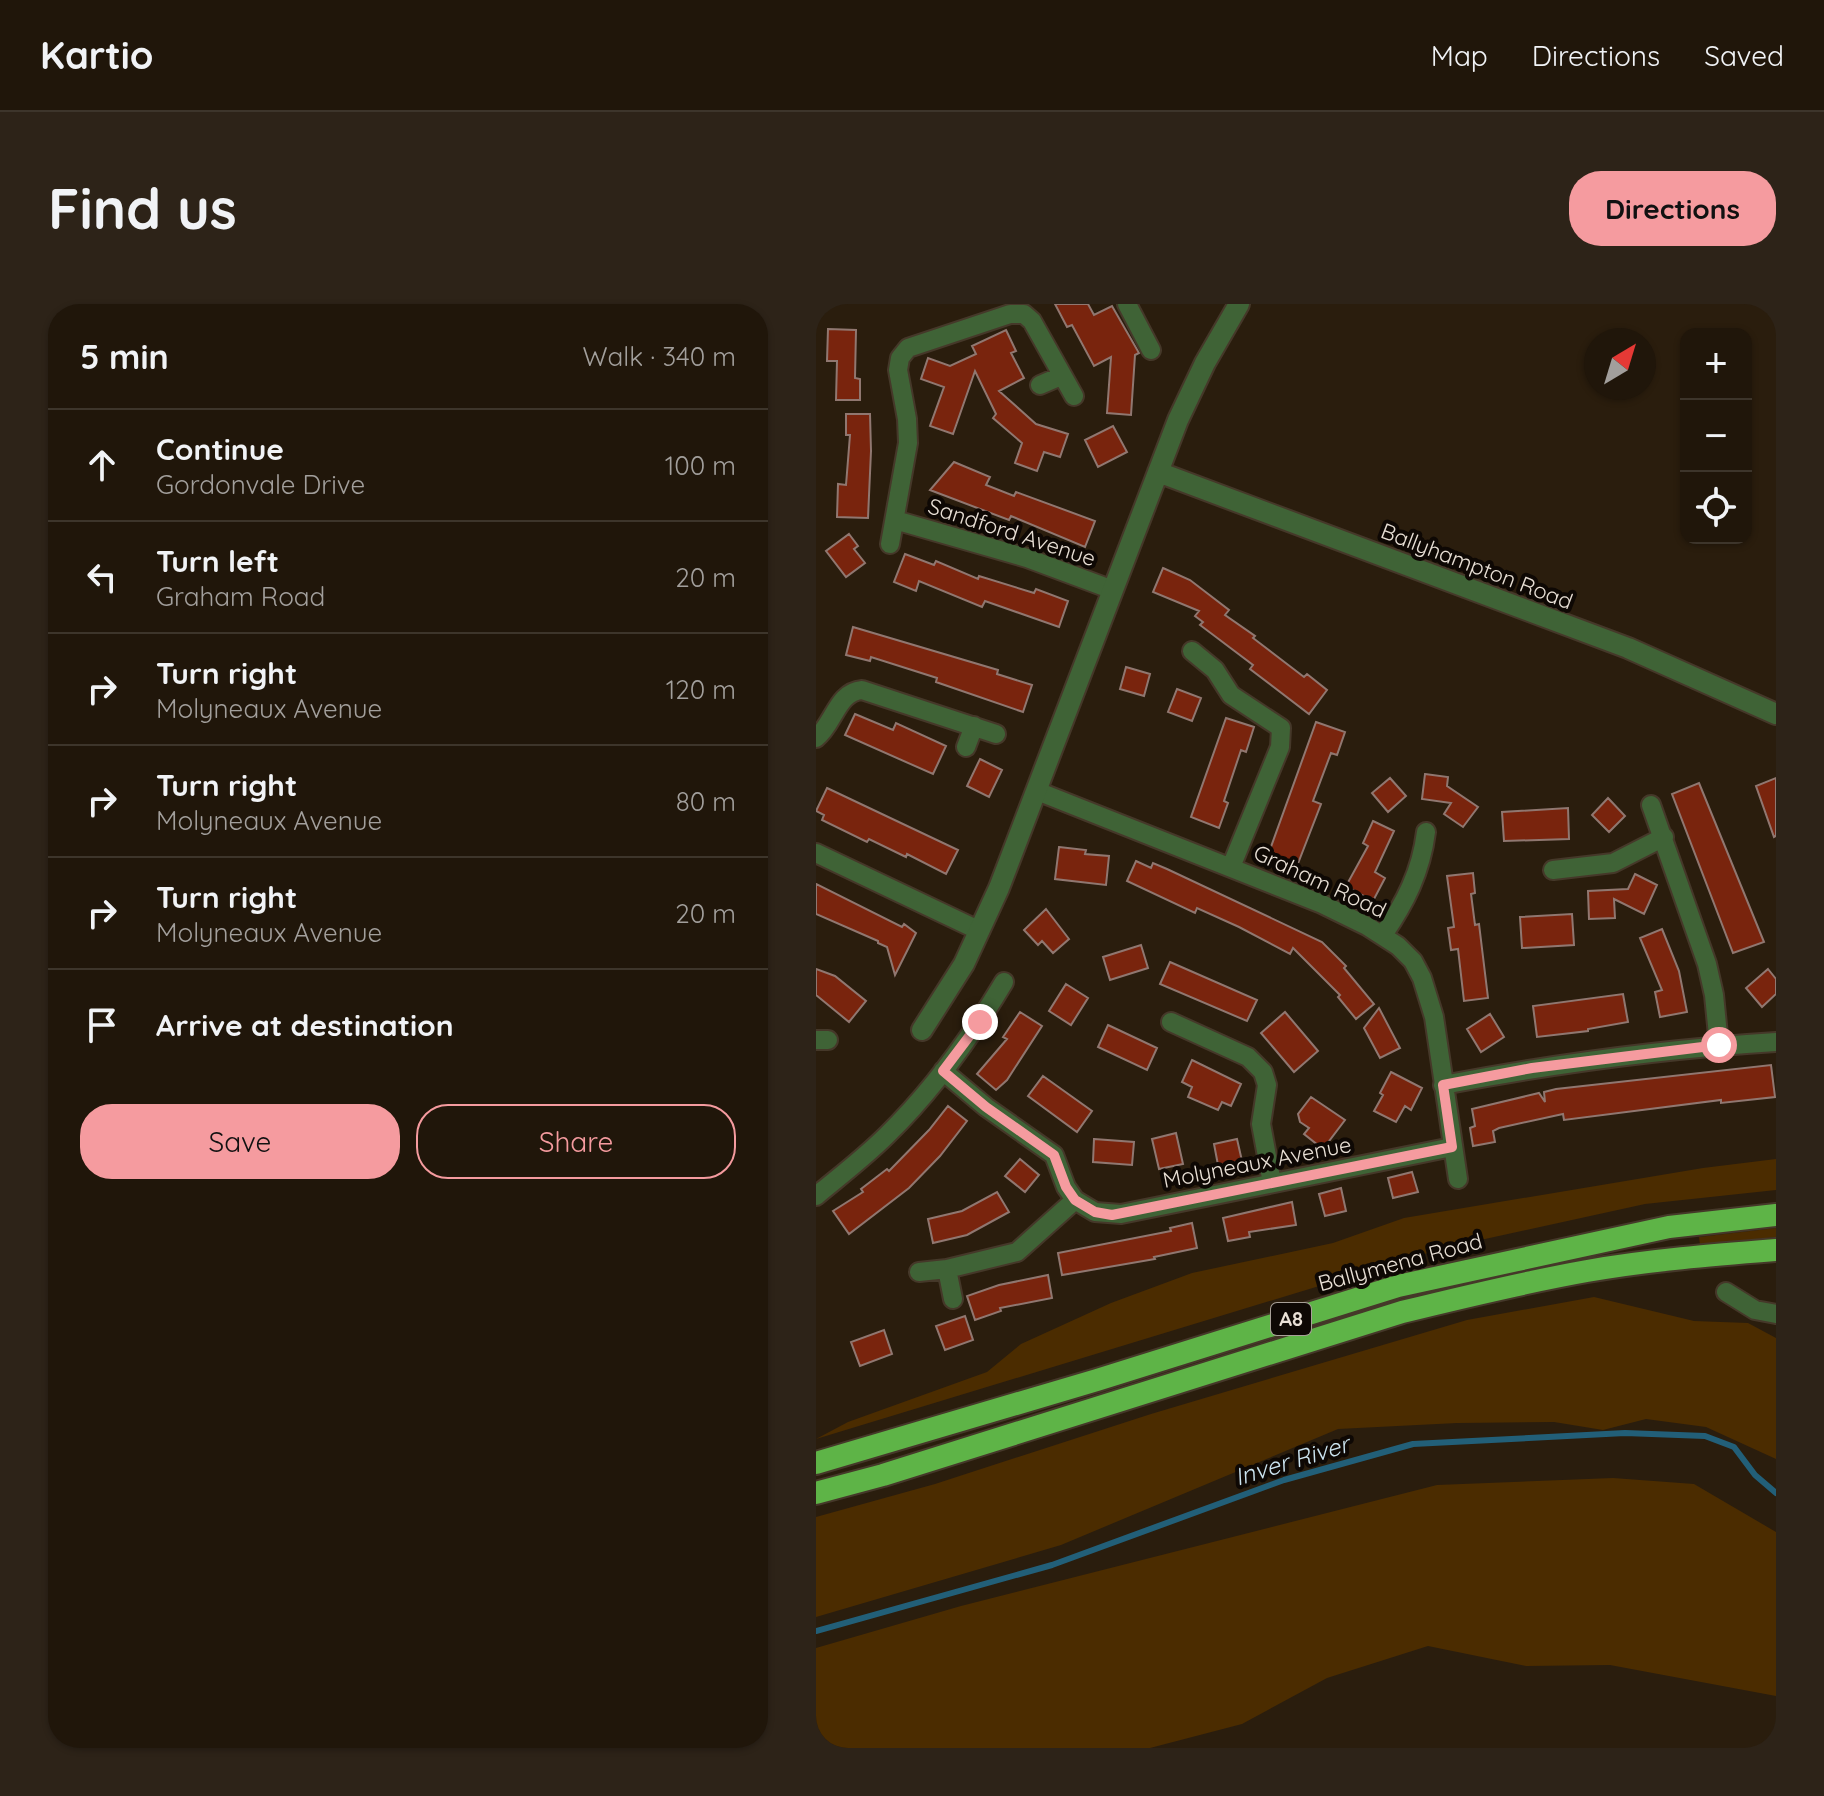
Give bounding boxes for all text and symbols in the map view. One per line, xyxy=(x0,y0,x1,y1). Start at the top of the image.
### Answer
text: Kartio xyxy=(40,31,153,79)
text: Map xyxy=(1431,38,1488,73)
text: Directions xyxy=(1532,38,1660,73)
text: Saved xyxy=(1704,38,1784,73)
button: Directions xyxy=(1569,171,1776,246)
text: Find us xyxy=(48,173,237,243)
north arrow xyxy=(1584,328,1656,400)
map controls xyxy=(1680,328,1752,544)
button: + xyxy=(1680,328,1752,400)
text: 5 min xyxy=(80,335,169,378)
text: Walk · 340 m xyxy=(583,340,736,373)
button: − xyxy=(1680,400,1752,472)
text: Continue xyxy=(156,430,284,468)
icon: ahead xyxy=(80,443,124,487)
text: 100 m xyxy=(665,449,736,482)
text: Gordonvale Drive xyxy=(156,468,365,501)
button: locate xyxy=(1680,472,1752,544)
street label: Sandford Avenue xyxy=(925,492,1099,572)
street label: Ballyhampton Road xyxy=(1377,517,1577,615)
text: Turn left xyxy=(156,542,279,580)
icon: left xyxy=(80,555,124,599)
text: 20 m xyxy=(675,561,736,594)
text: Graham Road xyxy=(156,580,325,613)
text: Turn right xyxy=(156,654,297,692)
icon: right xyxy=(80,667,124,711)
text: 120 m xyxy=(666,673,736,706)
text: Molyneaux Avenue xyxy=(156,692,382,725)
text: Turn right xyxy=(156,766,297,804)
icon: right xyxy=(80,779,124,823)
text: 80 m xyxy=(676,785,736,818)
text: Molyneaux Avenue xyxy=(156,804,382,837)
street label: Graham Road xyxy=(1249,838,1391,924)
text: Turn right xyxy=(156,878,297,916)
icon: right xyxy=(80,891,124,935)
text: 20 m xyxy=(675,897,736,930)
text: Molyneaux Avenue xyxy=(156,916,382,949)
icon: arrive xyxy=(80,1003,124,1047)
route end xyxy=(962,1004,998,1040)
text: Arrive at destination xyxy=(156,1006,454,1044)
route start xyxy=(1701,1027,1737,1063)
button: Save xyxy=(80,1104,400,1179)
button: Share xyxy=(416,1104,736,1179)
street label: Molyneaux Avenue xyxy=(1160,1130,1354,1194)
street label: Ballymena Road xyxy=(1315,1227,1485,1297)
road number: A8 xyxy=(1271,1303,1311,1335)
water label: Inver River xyxy=(1231,1428,1355,1492)

